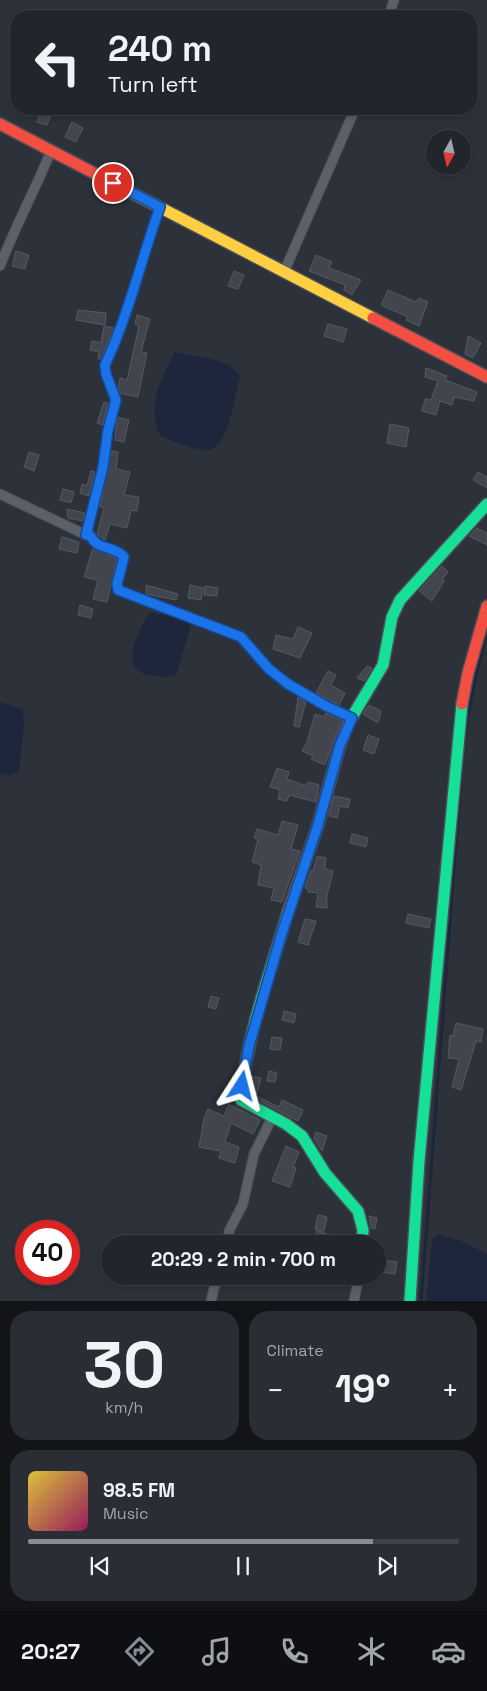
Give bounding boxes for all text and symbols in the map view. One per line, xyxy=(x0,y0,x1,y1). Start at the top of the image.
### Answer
text: 240 m xyxy=(108,27,212,71)
icon: left xyxy=(25,30,90,95)
text: Turn left xyxy=(108,70,198,98)
north arrow xyxy=(426,130,471,175)
map controls xyxy=(426,130,471,175)
pin xyxy=(92,162,134,204)
icon: arrive xyxy=(99,169,127,197)
position arrow xyxy=(215,1059,267,1111)
speed limit sign: 40 xyxy=(15,1220,80,1285)
text: 20:29 · 2 min · 700 m xyxy=(151,1247,336,1272)
text: 30 xyxy=(83,1323,165,1406)
text: Climate xyxy=(267,1340,324,1361)
text: 19° xyxy=(335,1365,391,1413)
text: − xyxy=(267,1372,284,1408)
text: + xyxy=(442,1372,459,1408)
text: km/h xyxy=(105,1397,143,1418)
text: 98.5 FM xyxy=(103,1478,175,1503)
text: Music xyxy=(103,1503,149,1524)
icon: previous xyxy=(86,1552,114,1580)
icon: pause xyxy=(229,1552,257,1580)
icon: next xyxy=(373,1552,401,1580)
icon: directions xyxy=(122,1634,157,1669)
icon: music xyxy=(199,1634,234,1669)
icon: phone xyxy=(277,1634,312,1669)
icon: climate xyxy=(354,1634,389,1669)
icon: car xyxy=(431,1634,466,1669)
text: 20:27 xyxy=(21,1637,80,1665)

